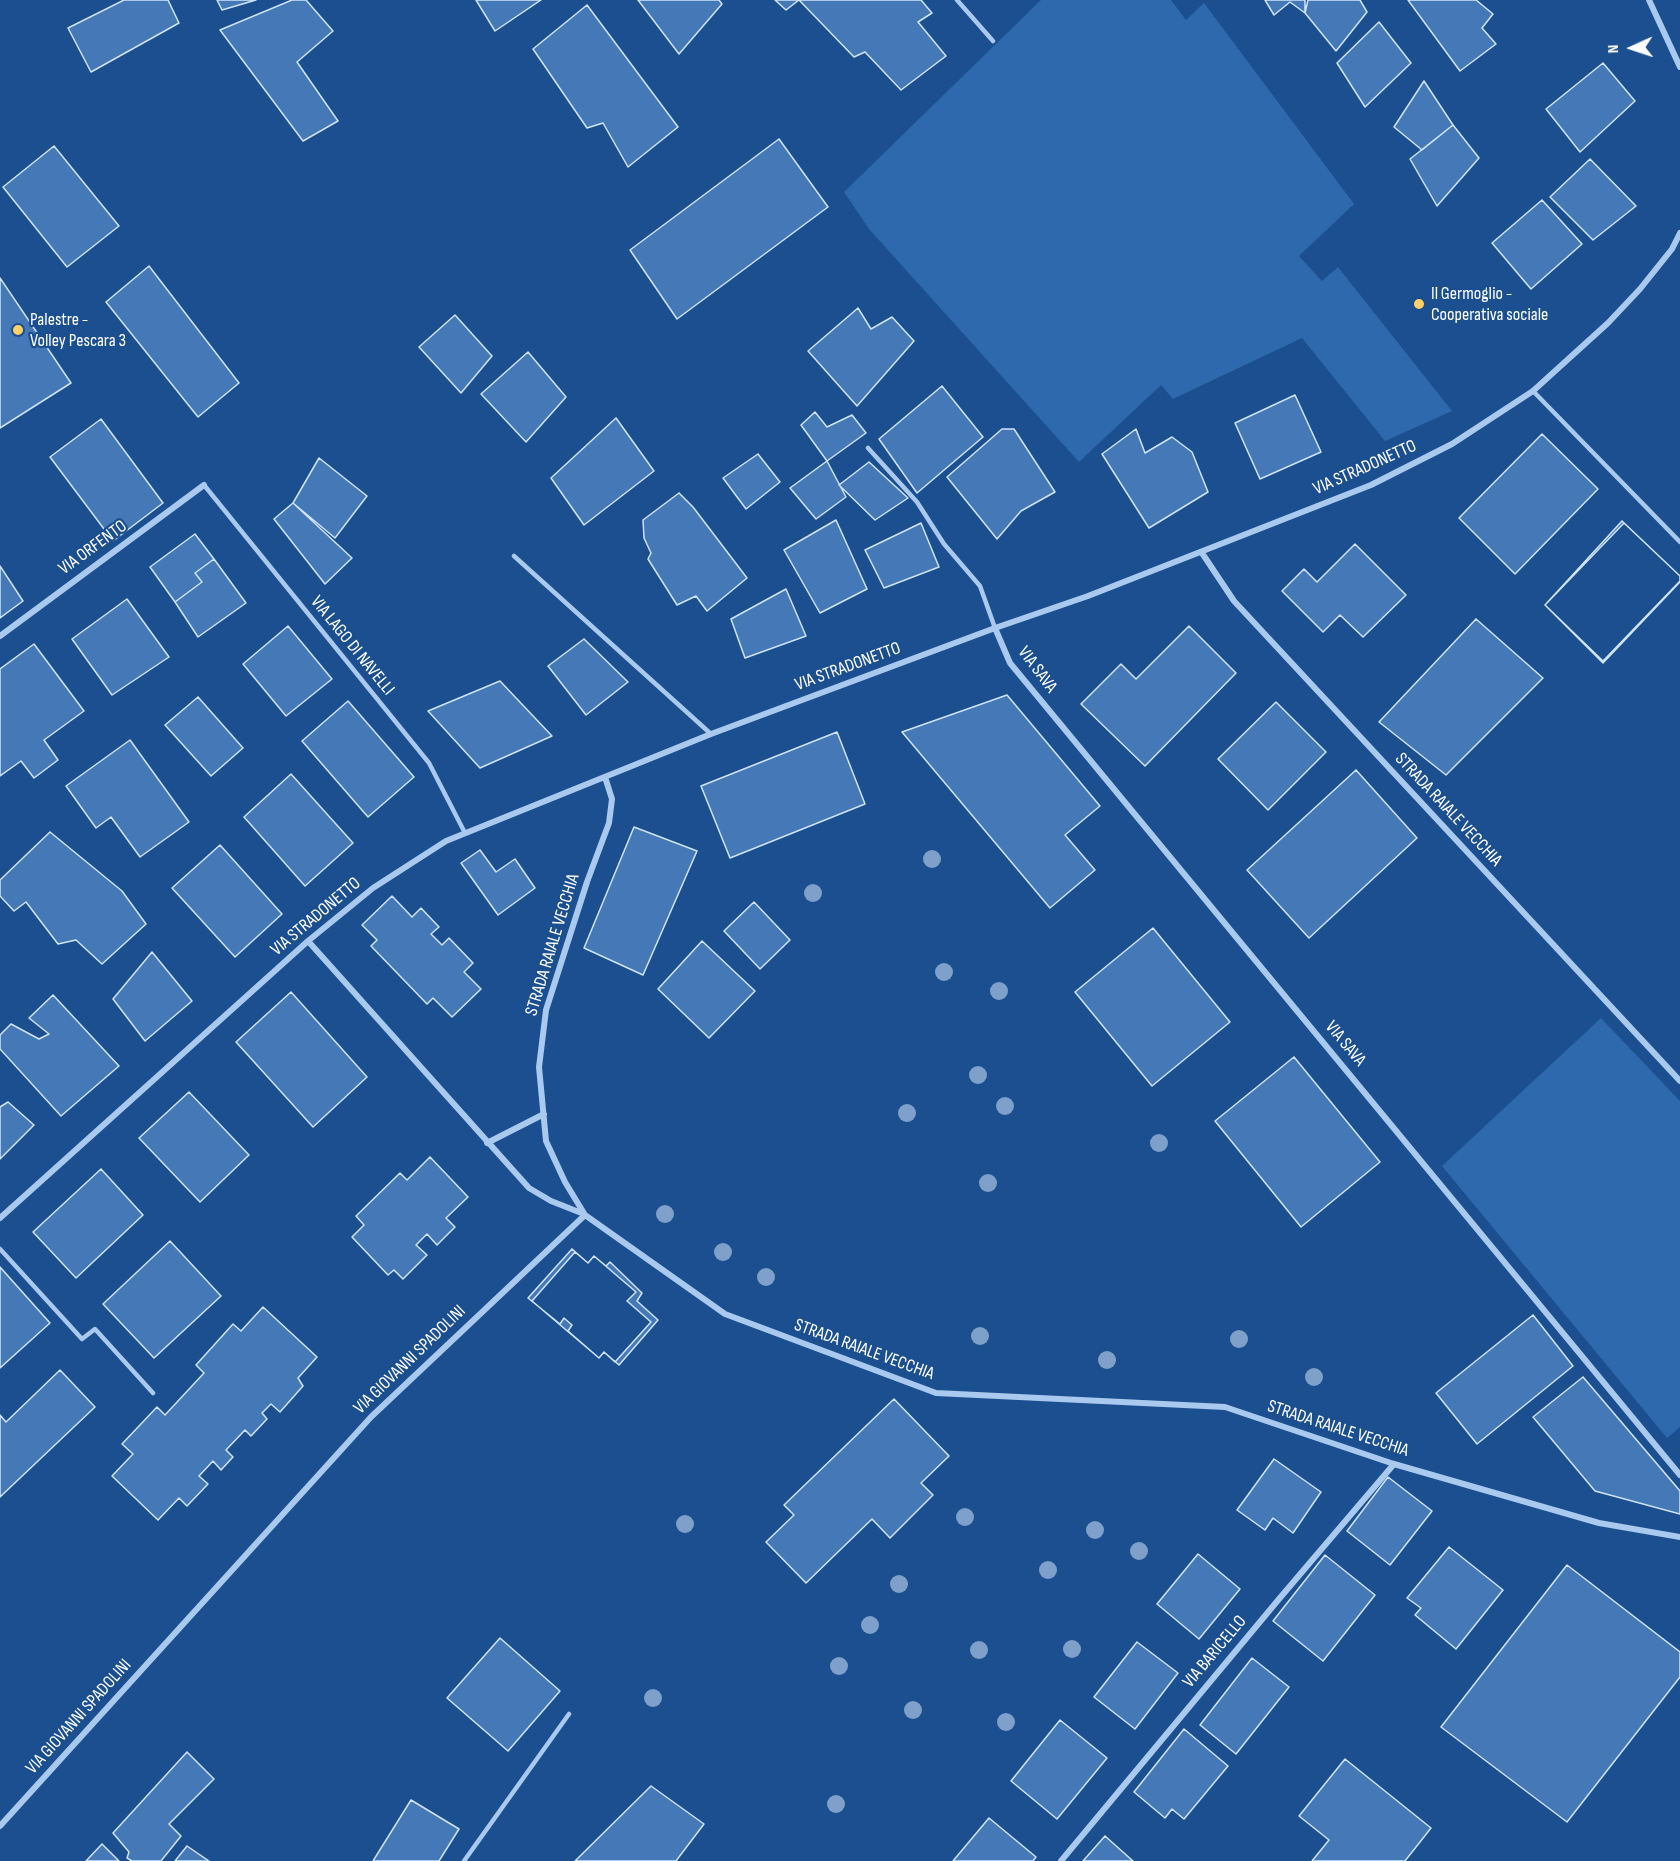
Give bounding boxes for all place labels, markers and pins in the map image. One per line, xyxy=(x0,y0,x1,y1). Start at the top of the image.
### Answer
place label: Il Germoglio - Cooperativa sociale xyxy=(1431,283,1548,326)
marker: Il Germoglio - Cooperativa sociale xyxy=(1412,297,1426,311)
place label: Palestre - Volley Pescara 3 xyxy=(30,309,126,352)
marker: Palestre - Volley Pescara 3 xyxy=(11,323,25,337)

